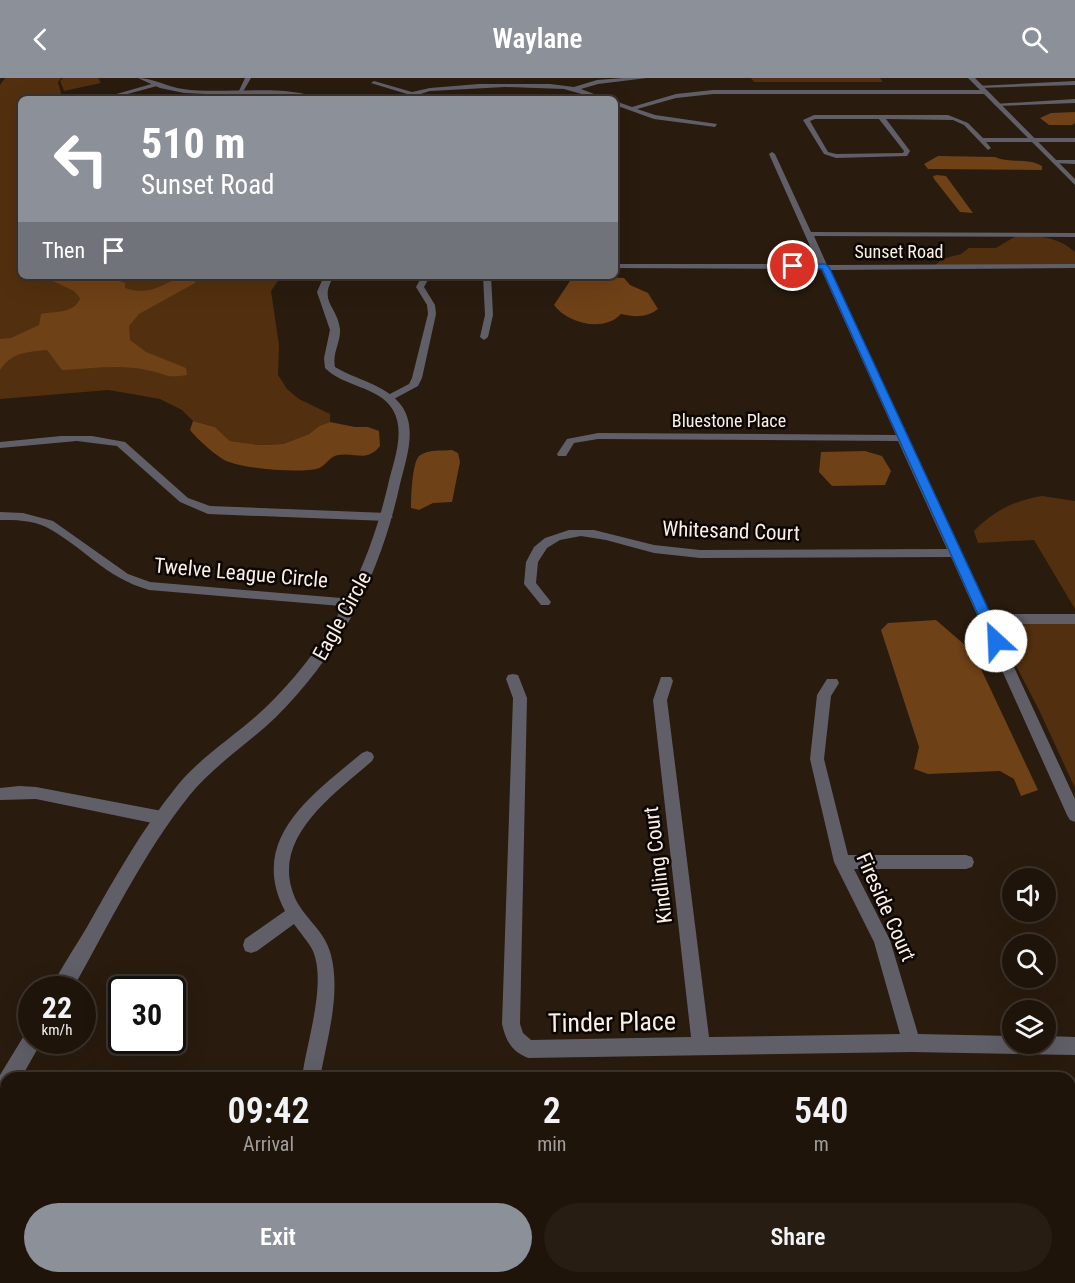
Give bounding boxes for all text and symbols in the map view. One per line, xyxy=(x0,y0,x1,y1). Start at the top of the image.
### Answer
icon: back xyxy=(24,23,57,56)
text: Waylane xyxy=(493,23,582,55)
icon: search xyxy=(1018,23,1051,56)
text: 510 m xyxy=(141,119,246,168)
icon: left xyxy=(42,120,120,198)
text: Sunset Road xyxy=(141,169,275,201)
icon: arrive xyxy=(97,234,130,267)
text: Then xyxy=(42,238,85,263)
pin xyxy=(767,240,818,291)
street label: Sunset Road xyxy=(855,241,944,262)
icon: arrive xyxy=(776,249,809,282)
street label: Bluestone Place xyxy=(672,410,786,431)
street label: Whitesand Court xyxy=(662,517,800,545)
street label: Twelve League Circle xyxy=(153,553,329,593)
street label: Eagle Circle xyxy=(308,567,376,665)
position arrow xyxy=(964,609,1028,673)
street label: Kindling Court xyxy=(639,805,677,925)
street label: Fireside Court xyxy=(851,849,921,965)
map controls xyxy=(1002,868,1056,1054)
button: sound xyxy=(1002,868,1056,922)
button: search xyxy=(1002,934,1056,988)
speed limit sign: 30 xyxy=(108,976,186,1054)
text: 22 xyxy=(42,990,72,1025)
button: layers xyxy=(1002,1000,1056,1054)
street label: Tinder Place xyxy=(548,1006,676,1038)
text: km/h xyxy=(42,1021,72,1039)
text: 09:42 xyxy=(228,1090,310,1132)
text: 2 xyxy=(543,1090,561,1132)
text: 540 xyxy=(794,1090,848,1132)
text: Arrival xyxy=(243,1132,294,1156)
text: min xyxy=(537,1132,566,1156)
text: m xyxy=(814,1132,829,1156)
button: Exit xyxy=(24,1203,532,1272)
button: Share xyxy=(544,1203,1052,1272)

